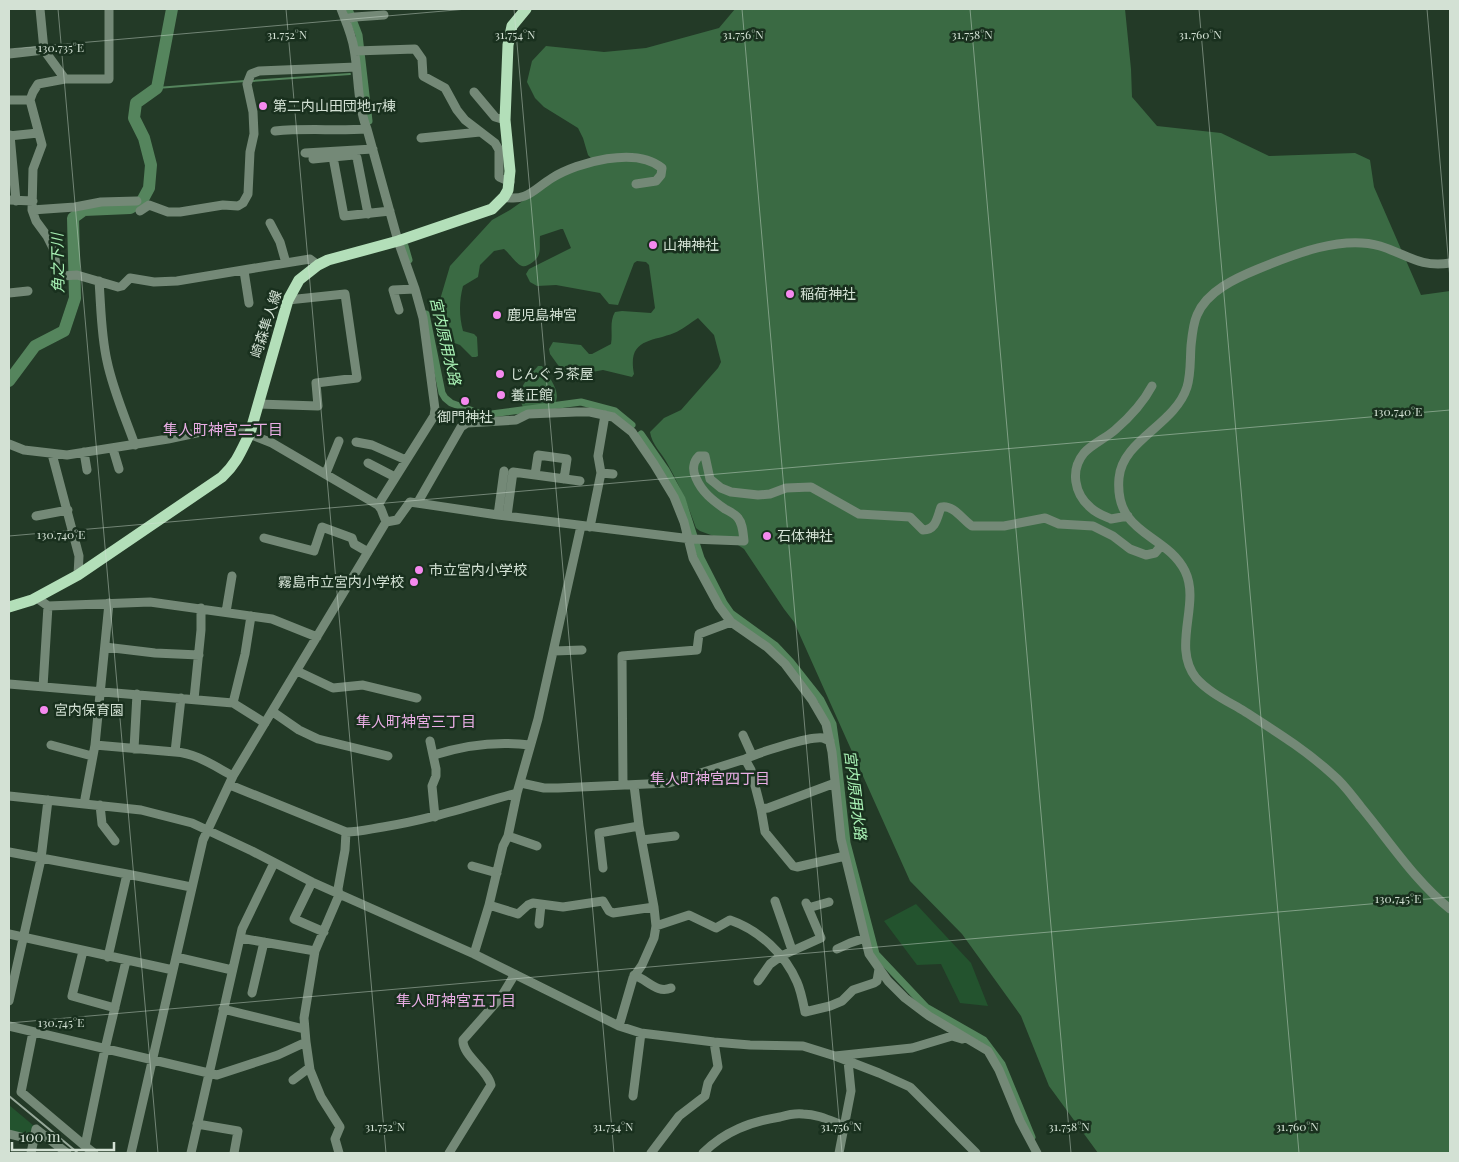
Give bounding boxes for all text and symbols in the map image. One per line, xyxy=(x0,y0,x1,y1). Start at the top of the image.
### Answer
text: 31.752°N xyxy=(267,26,308,42)
text: 31.754°N xyxy=(495,26,536,42)
text: 31.756°N xyxy=(722,26,764,42)
text: 31.758°N xyxy=(951,26,993,42)
text: 31.760°N xyxy=(1178,26,1222,42)
text: 130.735°E xyxy=(38,39,84,55)
place label: 第二内山田団地17棟 xyxy=(273,96,396,115)
marker: 第二内山田団地17棟 xyxy=(257,100,269,112)
water label: 角之下川 xyxy=(46,231,68,293)
place label: 山神神社 xyxy=(663,235,719,254)
marker: 山神神社 xyxy=(647,239,659,251)
place label: 稲荷神社 xyxy=(800,284,856,303)
street label: 崎森隼人線 xyxy=(246,288,285,360)
marker: 稲荷神社 xyxy=(784,288,796,300)
water label: 宮内原用水路 xyxy=(426,295,466,389)
place label: 鹿児島神宮 xyxy=(507,305,577,324)
marker: 鹿児島神宮 xyxy=(491,309,503,321)
place label: じんぐう茶屋 xyxy=(510,364,594,383)
marker: じんぐう茶屋 xyxy=(494,368,506,380)
place label: 養正館 xyxy=(511,385,553,404)
marker: 養正館 xyxy=(495,389,507,401)
marker: 御門神社 xyxy=(459,395,471,407)
text: 130.740°E xyxy=(1374,403,1422,419)
place label: 御門神社 xyxy=(437,407,493,426)
district label: 隼人町神宮二丁目 xyxy=(163,419,283,439)
text: 130.740°E xyxy=(37,526,85,542)
place label: 石体神社 xyxy=(777,526,833,545)
marker: 石体神社 xyxy=(761,530,773,542)
place label: 市立宮内小学校 xyxy=(429,560,527,579)
marker: 市立宮内小学校 xyxy=(413,564,425,576)
place label: 霧島市立宮内小学校 xyxy=(278,572,404,591)
marker: 霧島市立宮内小学校 xyxy=(408,576,420,588)
place label: 宮内保育園 xyxy=(54,700,124,719)
marker: 宮内保育園 xyxy=(38,704,50,716)
district label: 隼人町神宮三丁目 xyxy=(356,711,476,731)
water label: 宮内原用水路 xyxy=(841,749,872,843)
district label: 隼人町神宮四丁目 xyxy=(650,768,770,788)
text: 130.745°E xyxy=(1375,890,1421,906)
district label: 隼人町神宮五丁目 xyxy=(396,990,516,1010)
text: 130.745°E xyxy=(38,1014,84,1030)
text: 31.752°N xyxy=(365,1118,406,1134)
text: 31.754°N xyxy=(593,1118,634,1134)
text: 31.756°N xyxy=(820,1118,862,1134)
text: 31.758°N xyxy=(1048,1118,1090,1134)
text: 31.760°N xyxy=(1275,1118,1319,1134)
scale bar xyxy=(12,1120,115,1152)
text: 100 m xyxy=(20,1126,61,1146)

